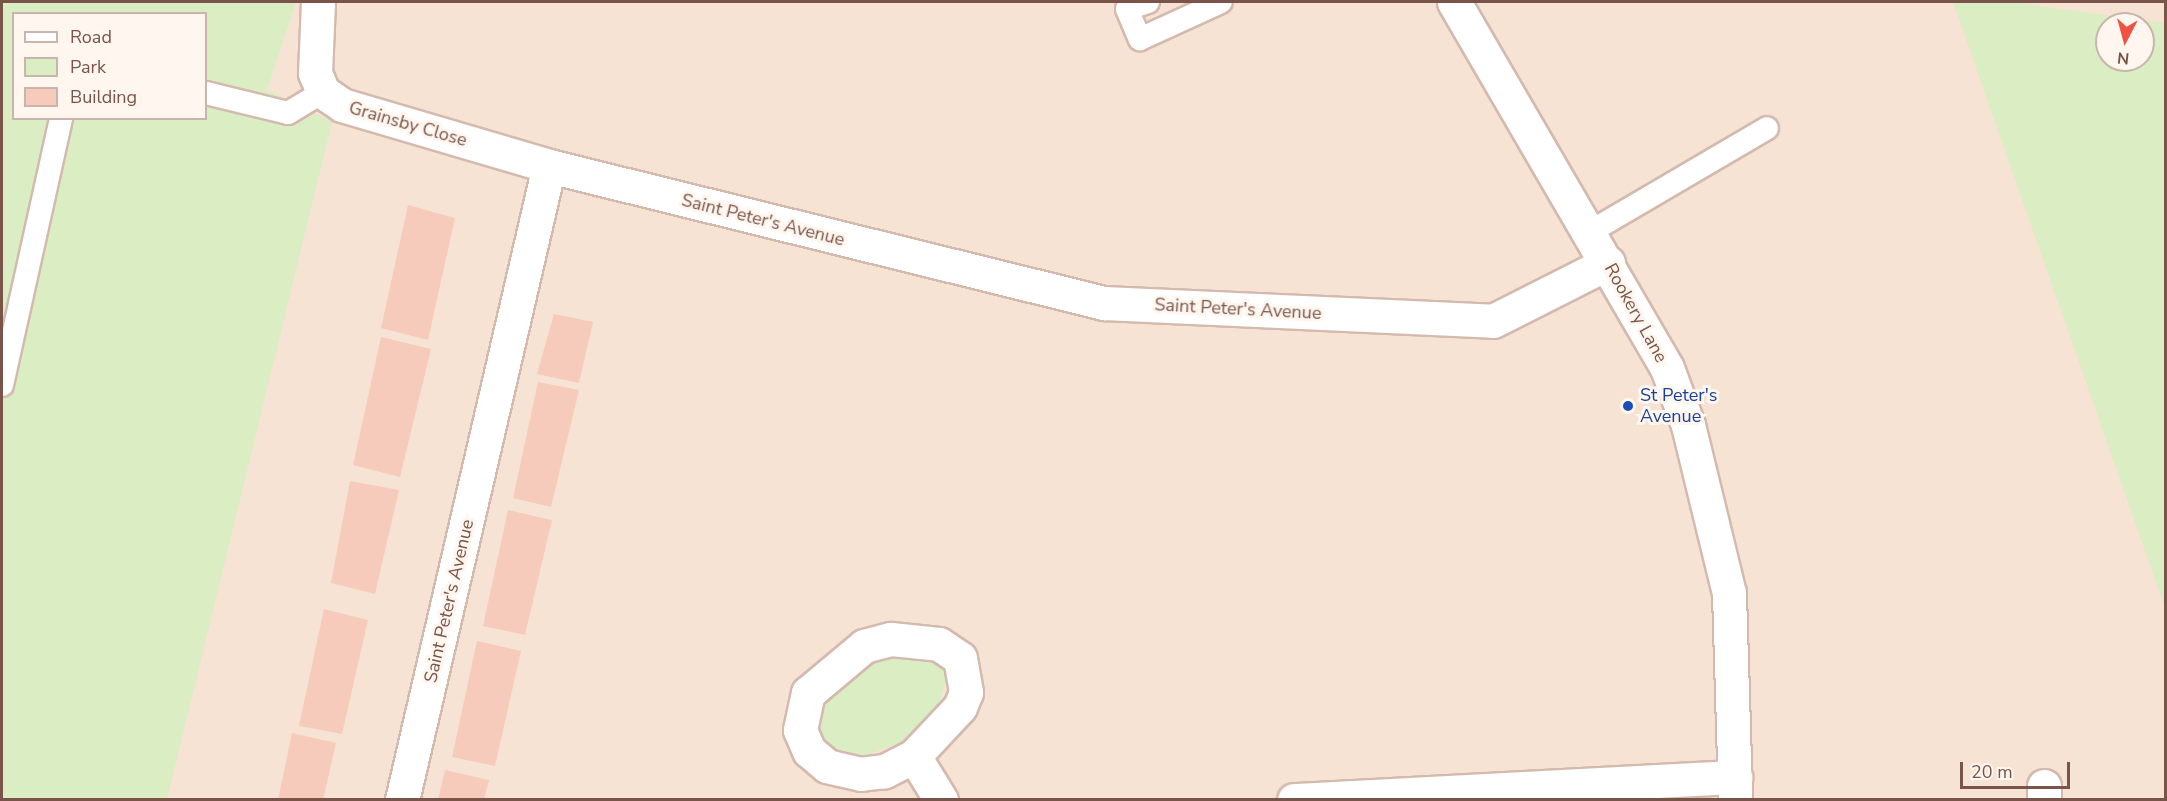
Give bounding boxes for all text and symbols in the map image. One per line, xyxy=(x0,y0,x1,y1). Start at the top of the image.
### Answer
legend xyxy=(12,12,207,120)
north arrow xyxy=(2095,12,2155,72)
text: Road xyxy=(70,25,112,49)
text: N xyxy=(2116,46,2130,69)
text: Park xyxy=(70,55,106,79)
text: Building xyxy=(70,85,137,109)
street label: Grainsby Close xyxy=(346,97,470,151)
street label: Saint Peter's Avenue xyxy=(679,189,847,251)
street label: Rookery Lane xyxy=(1600,260,1672,366)
street label: Saint Peter's Avenue xyxy=(1154,294,1322,324)
place label: St Peter's Avenue xyxy=(1640,385,1717,428)
marker: St Peter's Avenue xyxy=(1621,399,1635,413)
street label: Saint Peter's Avenue xyxy=(420,517,478,685)
scale bar xyxy=(1963,750,2072,788)
text: 20 m xyxy=(1971,760,2013,784)

